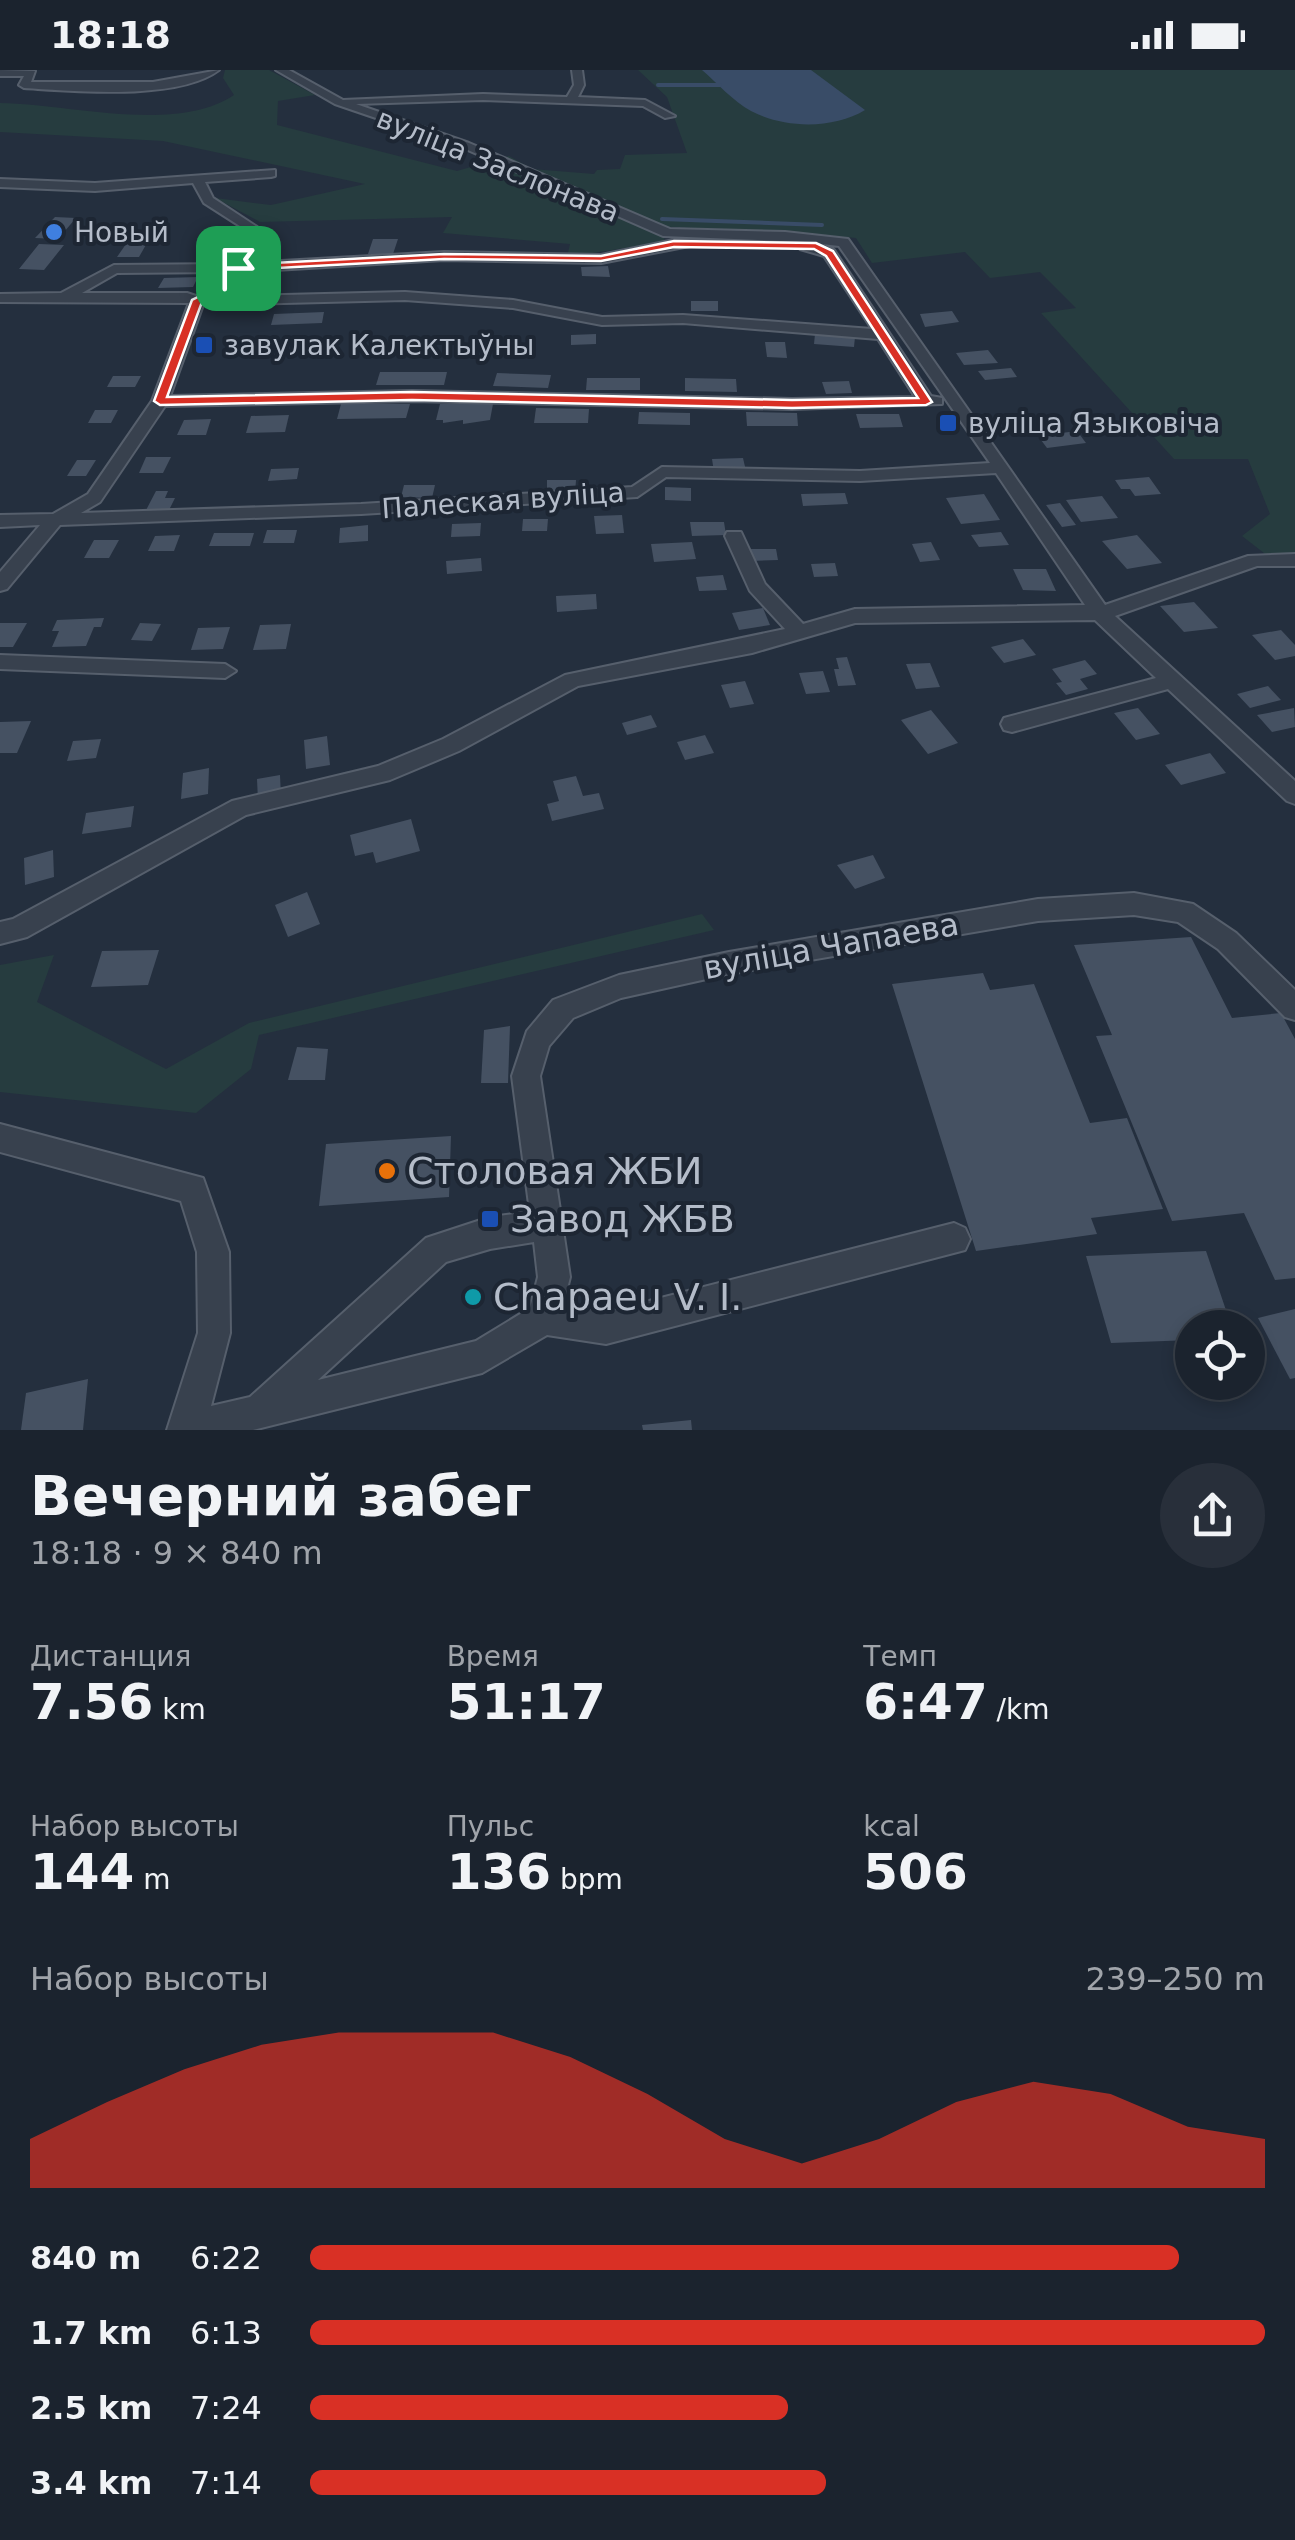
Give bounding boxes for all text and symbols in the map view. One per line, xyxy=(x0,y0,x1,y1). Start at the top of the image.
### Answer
text: 18:18 xyxy=(50,13,171,57)
street label: вуліца Заслонава xyxy=(372,102,624,229)
place label: Новый xyxy=(74,216,169,249)
marker: Новый xyxy=(43,221,65,243)
pin xyxy=(196,226,281,311)
icon: arrive xyxy=(211,241,266,296)
place label: завулак Калектыўны xyxy=(224,329,534,362)
marker: завулак Калектыўны xyxy=(193,334,215,356)
place label: вуліца Языковіча xyxy=(968,407,1220,440)
marker: вуліца Языковіча xyxy=(937,412,959,434)
street label: Палеская вуліца xyxy=(380,476,626,525)
street label: вуліца Чапаева xyxy=(700,905,962,987)
place label: Столовая ЖБИ xyxy=(407,1149,703,1193)
marker: Столовая ЖБИ xyxy=(376,1160,398,1182)
place label: Завод ЖБВ xyxy=(510,1197,735,1241)
marker: Завод ЖБВ xyxy=(479,1208,501,1230)
place label: Chapaeu V. I. xyxy=(493,1275,742,1319)
marker: Chapaeu V. I. xyxy=(462,1286,484,1308)
map controls xyxy=(1175,1310,1265,1400)
button: locate xyxy=(1175,1310,1265,1400)
button: share xyxy=(1160,1463,1265,1568)
text: Вечерний забег xyxy=(30,1464,531,1528)
text: 18:18 · 9 × 840 m xyxy=(30,1534,323,1572)
text: Дистанция xyxy=(30,1640,191,1673)
text: Время xyxy=(447,1640,539,1673)
text: Темп xyxy=(863,1640,937,1673)
text: 7.56 xyxy=(30,1673,153,1731)
text: 51:17 xyxy=(447,1673,606,1731)
text: 6:47 xyxy=(863,1673,988,1731)
text: km xyxy=(153,1693,206,1726)
text: /km xyxy=(988,1693,1050,1726)
text: Набор высоты xyxy=(30,1810,239,1843)
text: Пульс xyxy=(447,1810,534,1843)
text: kcal xyxy=(863,1810,920,1843)
text: 144 xyxy=(30,1843,134,1901)
text: 136 xyxy=(447,1843,551,1901)
text: 506 xyxy=(863,1843,968,1901)
text: m xyxy=(134,1863,171,1896)
text: bpm xyxy=(551,1863,623,1896)
text: Набор высоты xyxy=(30,1960,269,1998)
text: 239–250 m xyxy=(1086,1960,1265,1998)
text: 840 m xyxy=(30,2239,141,2277)
text: 6:22 xyxy=(190,2239,262,2277)
text: 1.7 km xyxy=(30,2314,152,2352)
text: 6:13 xyxy=(190,2314,262,2352)
text: 2.5 km xyxy=(30,2389,152,2427)
text: 7:24 xyxy=(190,2389,262,2427)
text: 3.4 km xyxy=(30,2464,152,2502)
text: 7:14 xyxy=(190,2464,262,2502)

